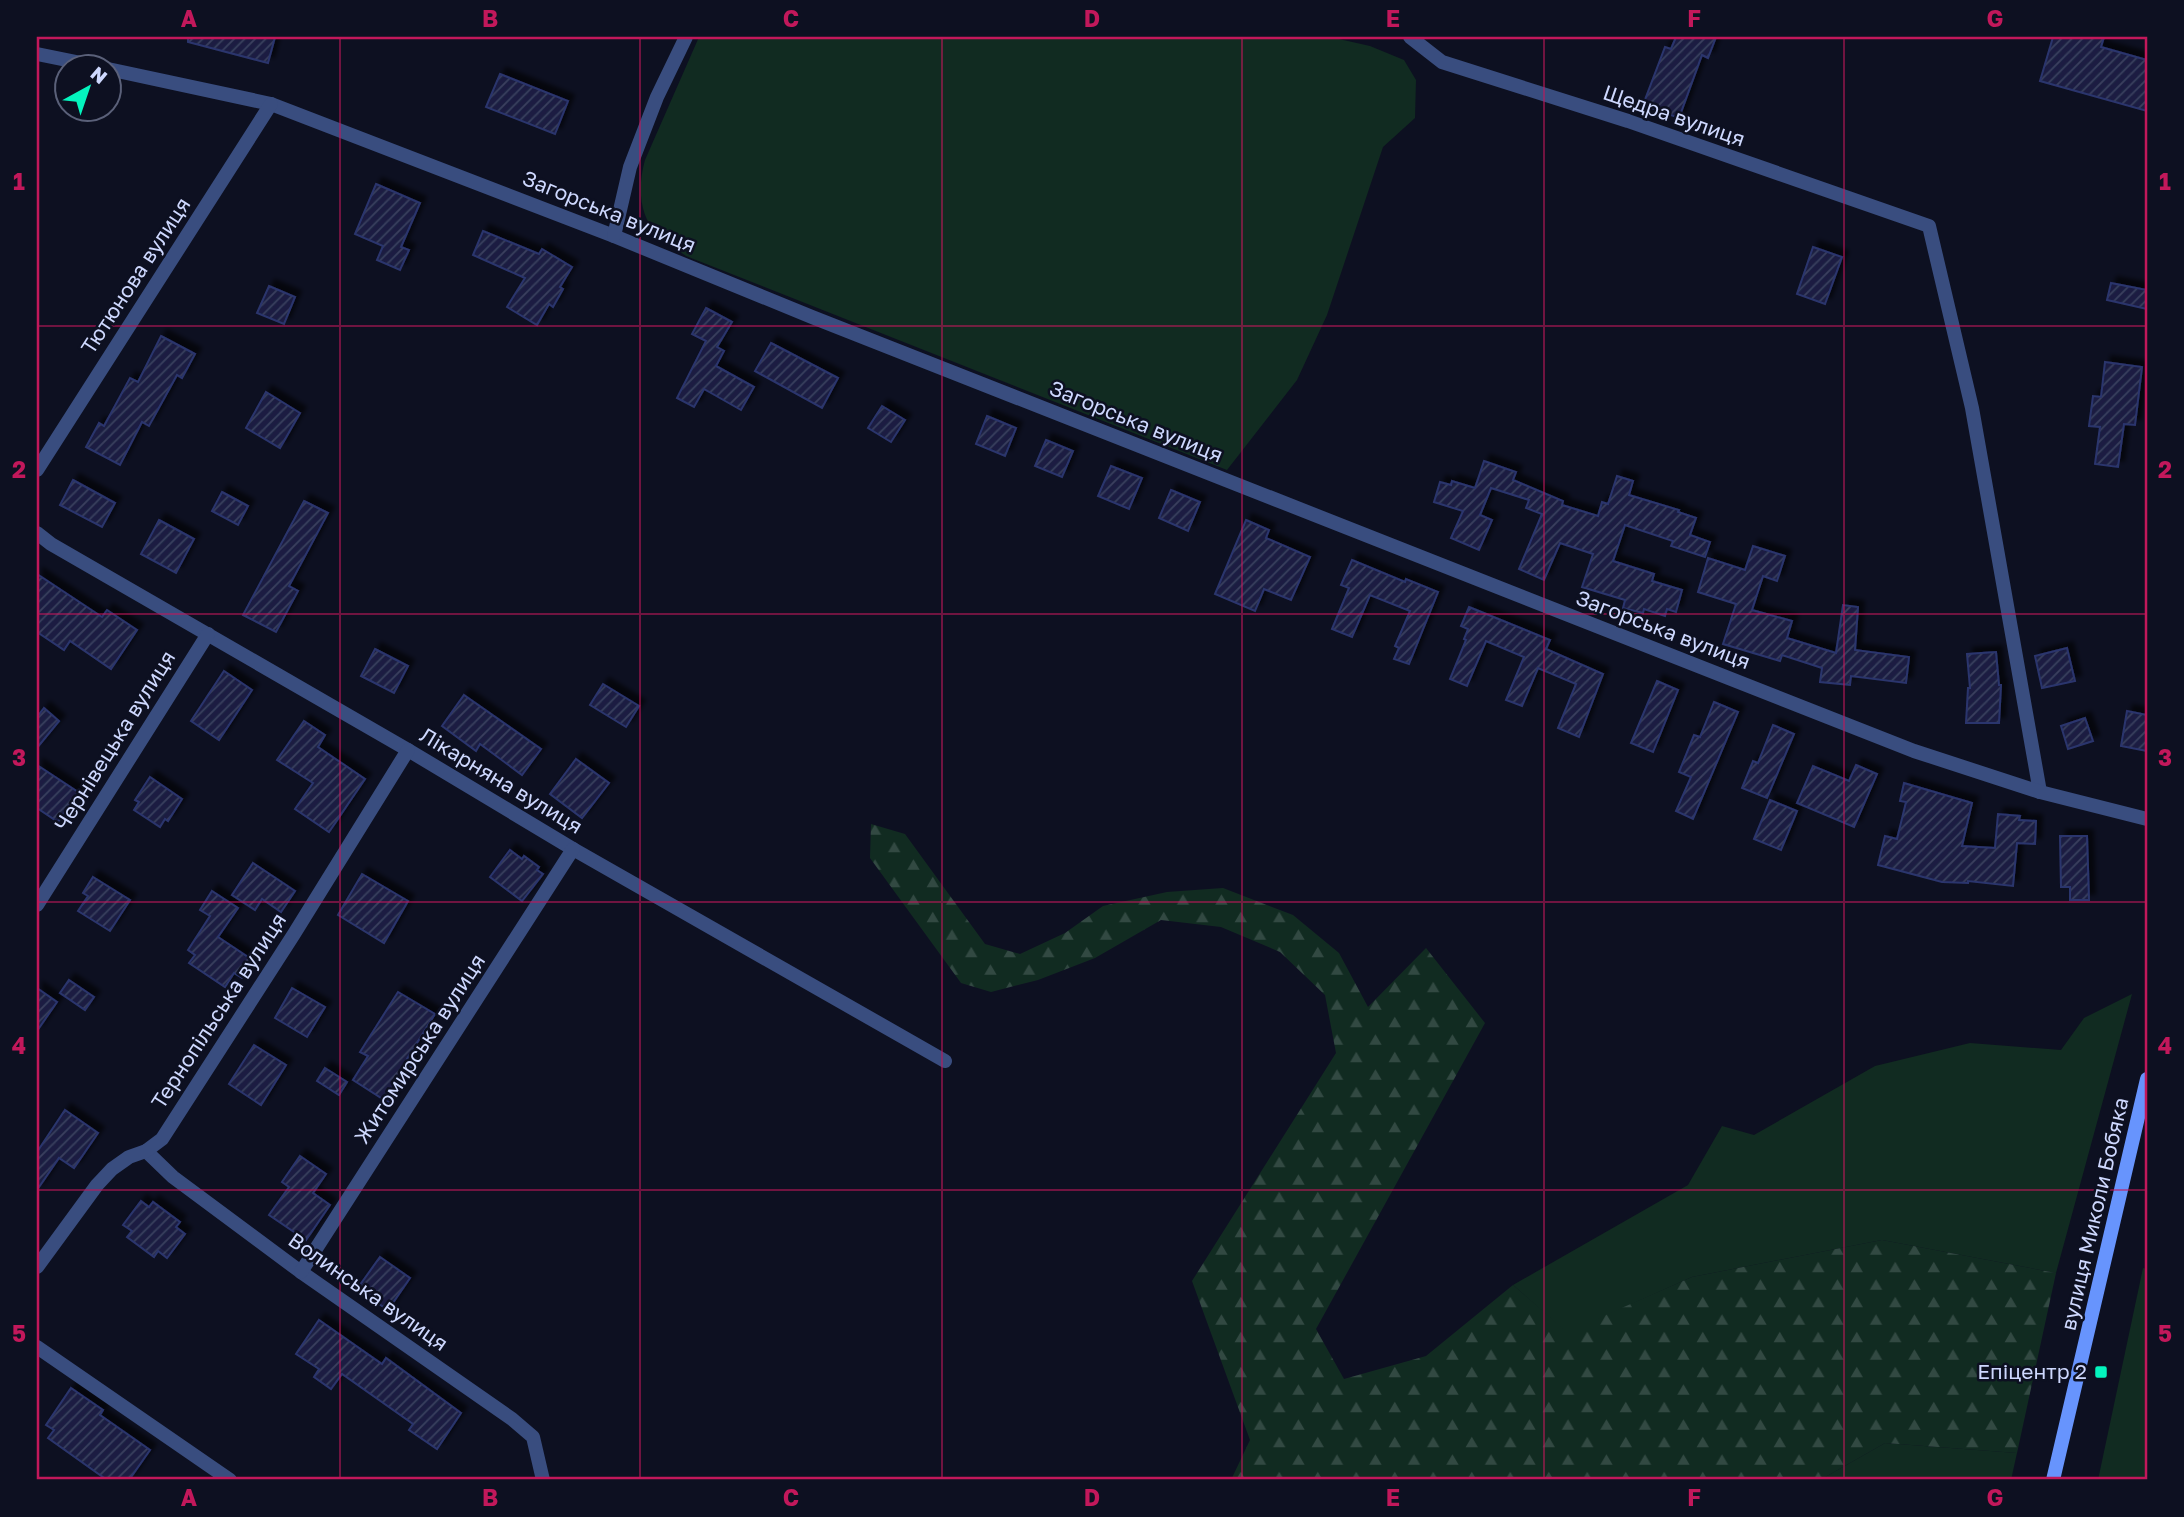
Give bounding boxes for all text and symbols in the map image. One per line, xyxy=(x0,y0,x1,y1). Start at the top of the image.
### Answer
text: A xyxy=(181,4,198,32)
text: B xyxy=(482,4,498,32)
text: C xyxy=(783,4,799,32)
text: D xyxy=(1084,4,1100,32)
text: E xyxy=(1386,4,1400,32)
text: F xyxy=(1687,4,1701,32)
text: G xyxy=(1987,4,2003,32)
north arrow xyxy=(52,52,122,122)
text: N xyxy=(86,61,112,88)
street label: Щедра вулиця xyxy=(1600,79,1749,152)
street label: Загорська вулиця xyxy=(519,164,700,258)
text: 1 xyxy=(13,167,25,195)
text: 1 xyxy=(2159,167,2171,195)
street label: Тютюнова вулиця xyxy=(75,192,195,359)
street label: Загорська вулиця xyxy=(1046,374,1227,468)
text: 2 xyxy=(12,455,26,483)
text: 2 xyxy=(2158,455,2172,483)
street label: Загорська вулиця xyxy=(1572,584,1754,674)
street label: Чернівецька вулиця xyxy=(48,645,180,835)
street label: Лікарняна вулиця xyxy=(415,721,588,839)
text: 3 xyxy=(12,743,26,771)
text: 3 xyxy=(2158,743,2172,771)
street label: Тернопільська вулиця xyxy=(145,908,291,1113)
street label: Житомирська вулиця xyxy=(348,949,490,1148)
text: 4 xyxy=(12,1031,26,1059)
text: 4 xyxy=(2158,1031,2172,1059)
street label: вулиця Миколи Бобяка xyxy=(2055,1095,2134,1333)
street label: Волинська вулиця xyxy=(284,1226,453,1356)
text: 5 xyxy=(12,1319,26,1347)
text: 5 xyxy=(2158,1319,2172,1347)
place label: Епіцентр 2 xyxy=(1977,1358,2087,1384)
marker: Епіцентр 2 xyxy=(2093,1364,2109,1380)
text: A xyxy=(181,1483,198,1511)
text: B xyxy=(482,1483,498,1511)
text: C xyxy=(783,1483,799,1511)
text: D xyxy=(1084,1483,1100,1511)
text: E xyxy=(1386,1483,1400,1511)
text: F xyxy=(1687,1483,1701,1511)
text: G xyxy=(1987,1483,2003,1511)

